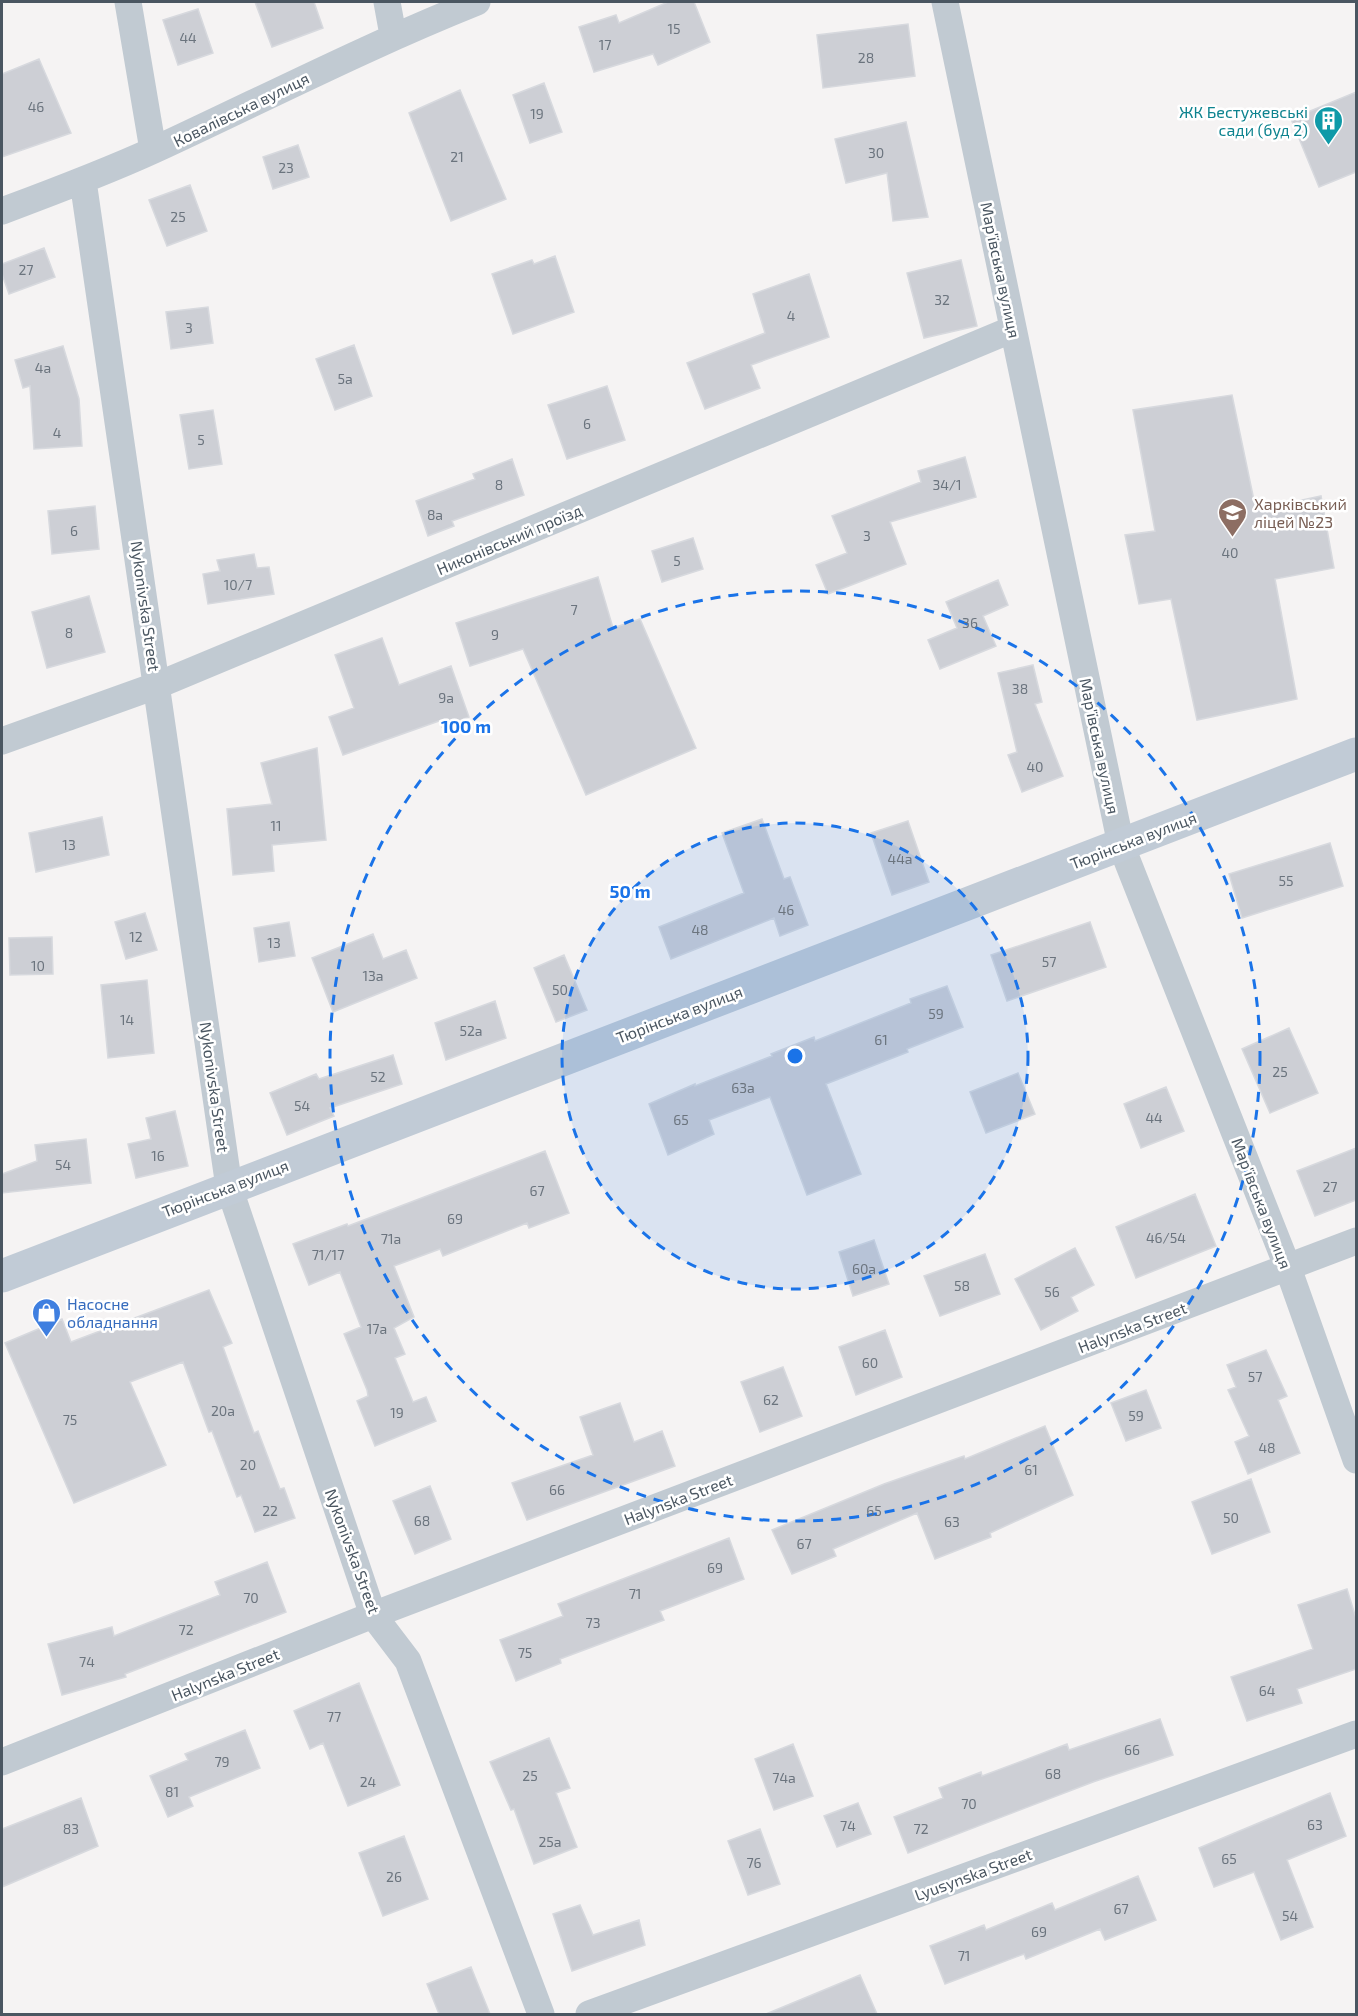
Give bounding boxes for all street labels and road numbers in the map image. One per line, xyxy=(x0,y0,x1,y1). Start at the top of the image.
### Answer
street label: Ковалівська вулиця xyxy=(170,68,312,151)
street label: Мар'ївська вулиця xyxy=(976,200,1025,340)
street label: Никонівський проїзд xyxy=(434,500,584,578)
street label: Nykonivska Street xyxy=(127,540,165,672)
street label: Мар'ївська вулиця xyxy=(1075,676,1124,816)
street label: Тюрінська вулиця xyxy=(1067,807,1199,874)
street label: Тюрінська вулиця xyxy=(613,981,745,1048)
street label: Nykonivska Street xyxy=(196,1021,234,1153)
street label: Мар'ївська вулиця xyxy=(1227,1135,1296,1271)
street label: Тюрінська вулиця xyxy=(159,1155,291,1222)
street label: Halynska Street xyxy=(1075,1298,1189,1356)
street label: Halynska Street xyxy=(621,1470,735,1528)
street label: Nykonivska Street xyxy=(322,1486,384,1616)
street label: Halynska Street xyxy=(168,1644,282,1704)
street label: Lyusynska Street xyxy=(912,1844,1034,1904)

